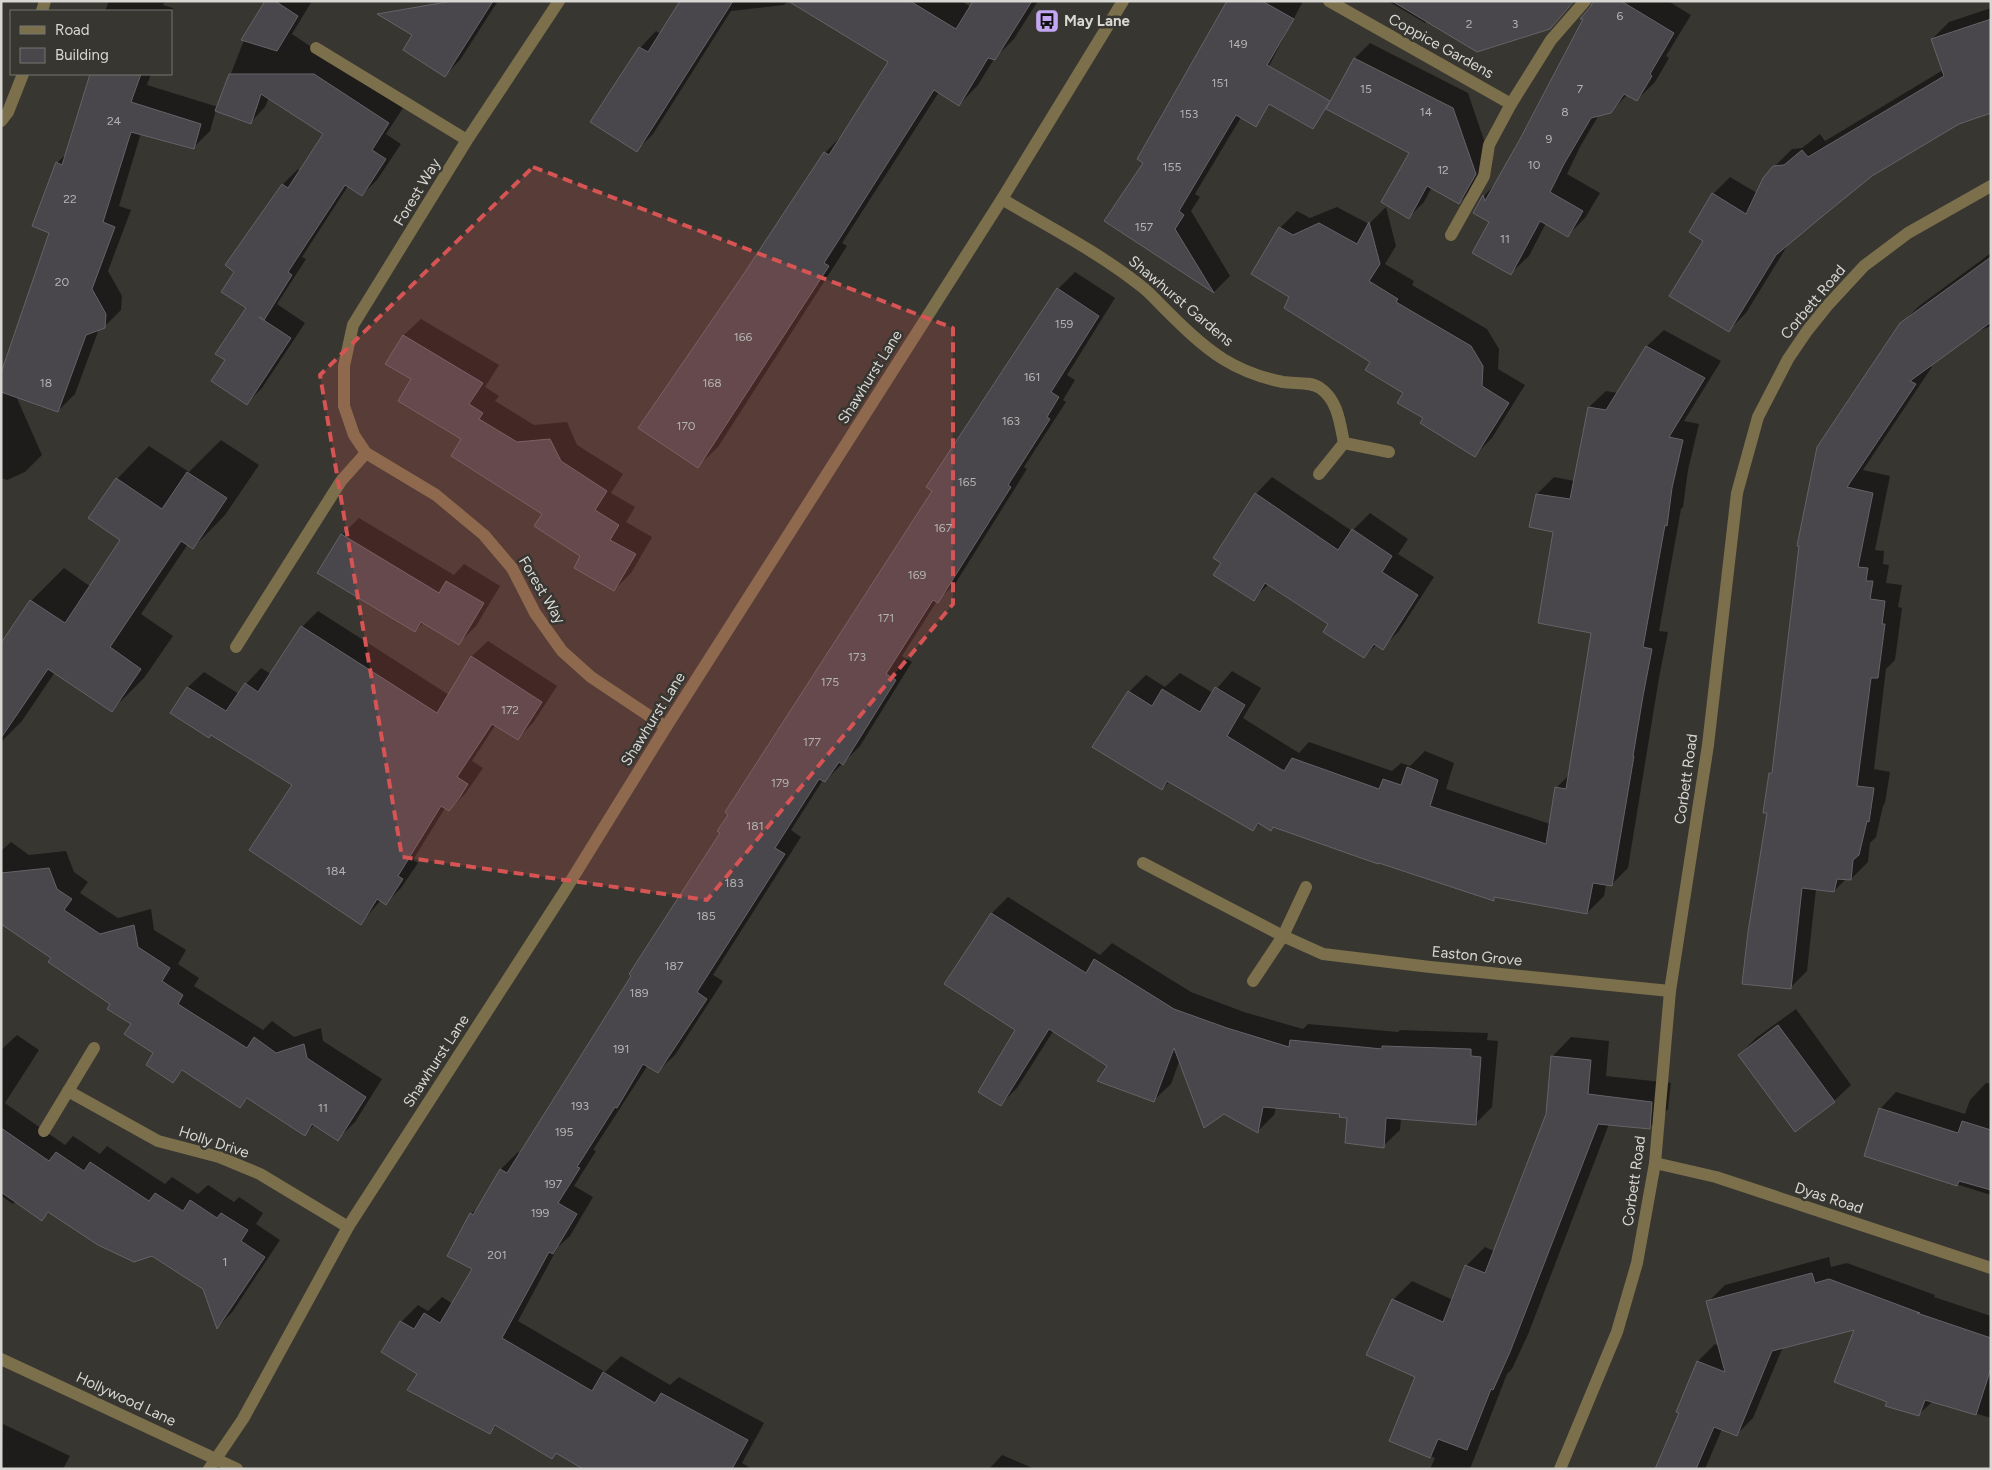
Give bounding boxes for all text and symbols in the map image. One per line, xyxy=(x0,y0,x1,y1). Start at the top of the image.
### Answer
bus stop icon: May Lane xyxy=(1034,8,1060,34)
house number: 6 xyxy=(1617,9,1624,23)
legend xyxy=(10,10,172,75)
street label: Coppice Gardens xyxy=(1385,10,1497,82)
place label: May Lane xyxy=(1064,12,1130,30)
house number: 2 xyxy=(1466,17,1472,31)
house number: 3 xyxy=(1512,17,1518,31)
text: Road xyxy=(55,21,90,39)
house number: 149 xyxy=(1228,37,1248,51)
text: Building xyxy=(55,46,109,64)
house number: 151 xyxy=(1212,76,1228,90)
house number: 15 xyxy=(1360,82,1372,96)
house number: 7 xyxy=(1577,82,1584,96)
house number: 14 xyxy=(1420,105,1433,119)
house number: 8 xyxy=(1561,105,1569,119)
house number: 153 xyxy=(1180,107,1198,121)
house number: 24 xyxy=(107,114,122,128)
house number: 9 xyxy=(1546,132,1553,146)
street label: Forest Way xyxy=(390,155,444,229)
house number: 10 xyxy=(1528,158,1541,172)
house number: 155 xyxy=(1163,160,1181,174)
house number: 12 xyxy=(1437,163,1449,177)
house number: 22 xyxy=(63,192,77,206)
house number: 157 xyxy=(1135,220,1154,234)
house number: 11 xyxy=(1500,232,1510,246)
street label: Shawhurst Gardens xyxy=(1125,252,1237,350)
street label: Corbett Road xyxy=(1777,261,1849,343)
house number: 20 xyxy=(55,275,70,289)
house number: 159 xyxy=(1055,317,1074,331)
street label: Shawhurst Lane xyxy=(834,327,906,427)
house number: 166 xyxy=(734,330,752,344)
house number: 161 xyxy=(1024,370,1040,384)
house number: 18 xyxy=(40,376,52,390)
house number: 168 xyxy=(702,376,722,390)
house number: 163 xyxy=(1002,414,1020,428)
house number: 170 xyxy=(676,419,696,433)
house number: 165 xyxy=(958,475,976,489)
house number: 167 xyxy=(934,521,953,535)
street label: Forest Way xyxy=(515,553,569,627)
house number: 169 xyxy=(908,568,926,582)
house number: 171 xyxy=(878,611,894,625)
house number: 173 xyxy=(848,650,866,664)
street label: Shawhurst Lane xyxy=(617,669,689,769)
house number: 175 xyxy=(821,675,839,689)
house number: 172 xyxy=(501,703,519,717)
street label: Corbett Road xyxy=(1671,733,1701,825)
house number: 177 xyxy=(803,735,821,749)
house number: 179 xyxy=(771,776,789,790)
house number: 181 xyxy=(746,819,764,833)
house number: 184 xyxy=(326,864,346,878)
house number: 183 xyxy=(725,876,743,890)
house number: 185 xyxy=(696,909,716,923)
street label: Easton Grove xyxy=(1431,942,1523,970)
house number: 187 xyxy=(665,959,684,973)
house number: 189 xyxy=(629,986,649,1000)
street label: Shawhurst Lane xyxy=(399,1011,473,1111)
house number: 191 xyxy=(613,1042,629,1056)
house number: 193 xyxy=(571,1099,589,1113)
house number: 11 xyxy=(318,1101,328,1115)
street label: Holly Drive xyxy=(177,1122,251,1162)
house number: 195 xyxy=(555,1125,573,1139)
street label: Corbett Road xyxy=(1619,1135,1649,1227)
house number: 197 xyxy=(544,1177,563,1191)
street label: Dyas Road xyxy=(1792,1178,1866,1218)
house number: 199 xyxy=(531,1206,549,1220)
house number: 201 xyxy=(487,1248,507,1262)
house number: 1 xyxy=(223,1255,227,1269)
street label: Hollywood Lane xyxy=(73,1368,179,1430)

